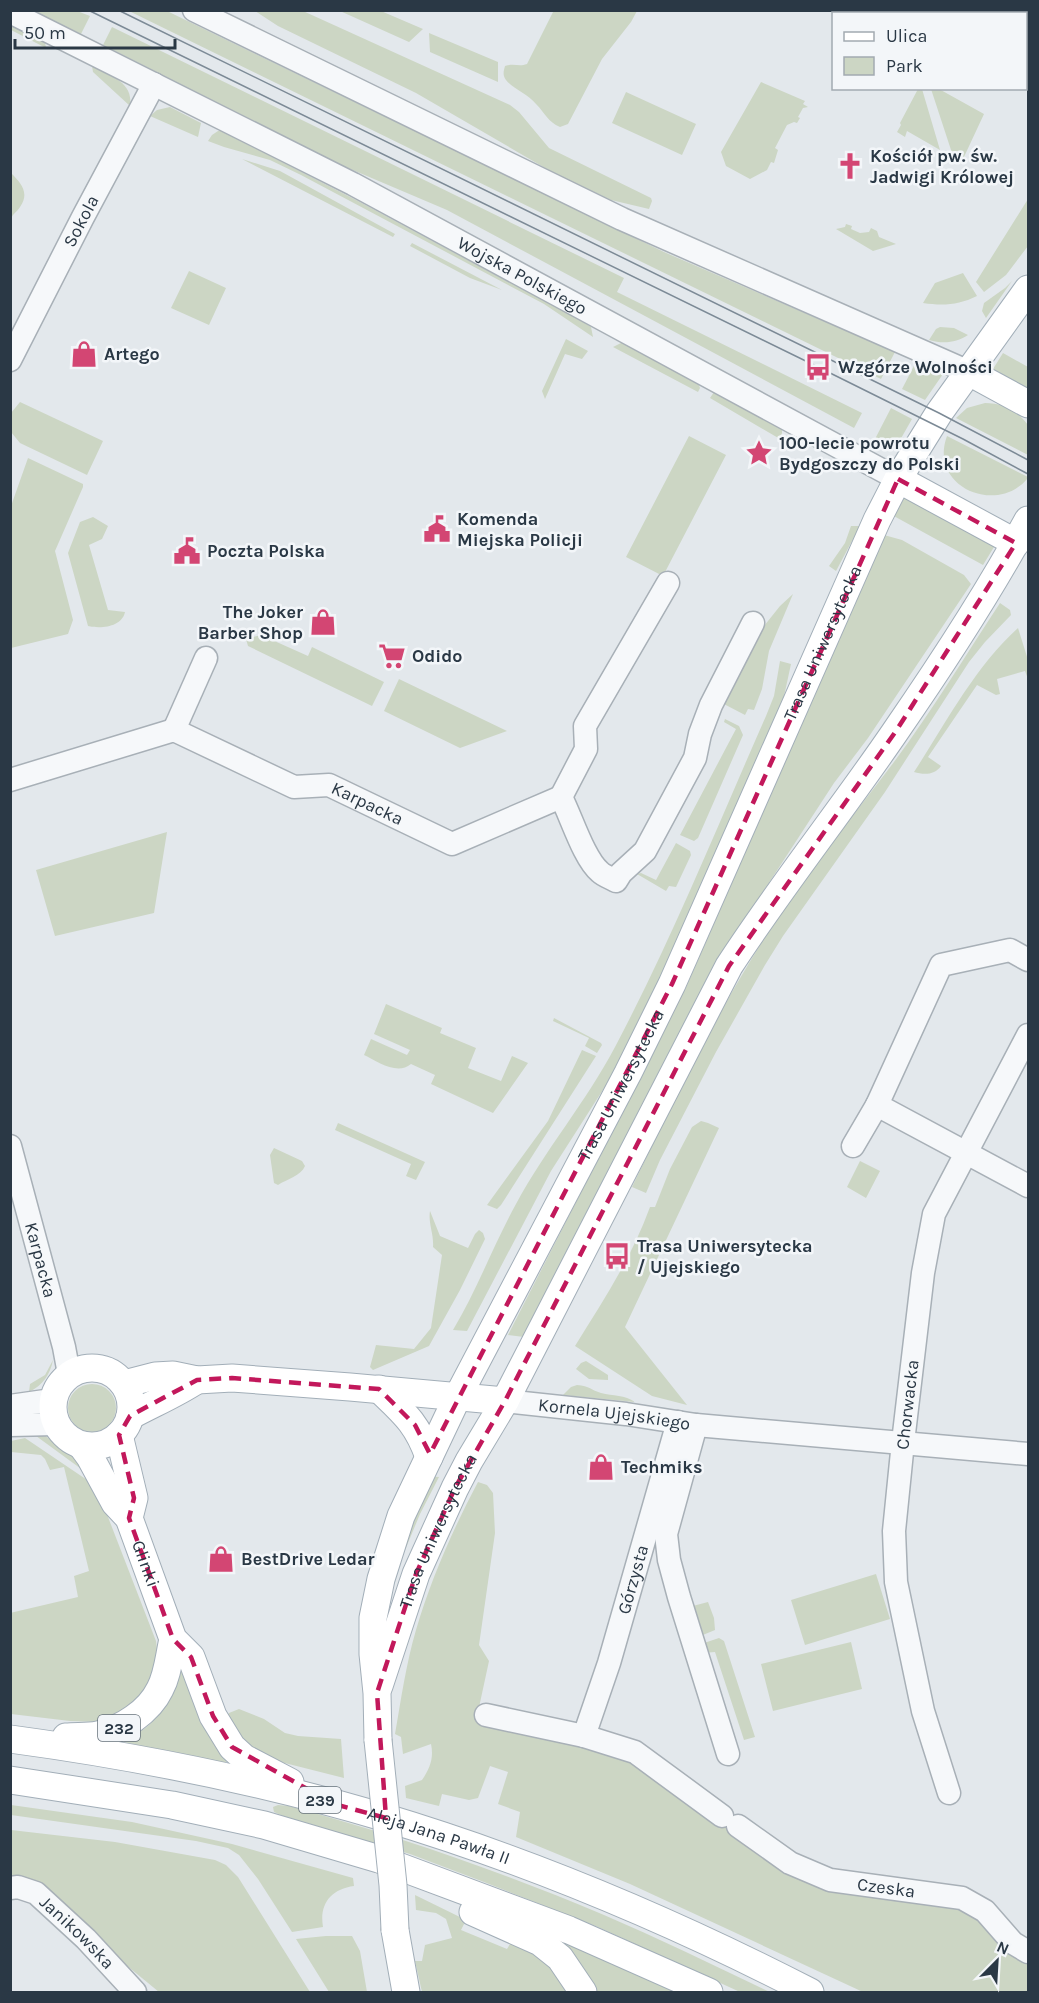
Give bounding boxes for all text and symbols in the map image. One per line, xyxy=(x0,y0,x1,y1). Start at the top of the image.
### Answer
scale bar xyxy=(15,12,176,50)
legend xyxy=(832,12,1027,90)
text: 50 m xyxy=(24,22,66,44)
text: Ulica xyxy=(886,25,927,47)
text: Park xyxy=(886,55,923,77)
place label: Kościół pw. św. Jadwigi Królowej xyxy=(870,145,1014,188)
church icon: Kościół pw. św. Jadwigi Królowej xyxy=(835,151,865,181)
street label: Sokola xyxy=(58,191,104,251)
street label: Wojska Polskiego xyxy=(454,232,591,319)
shop icon: Artego xyxy=(69,339,99,369)
place label: Artego xyxy=(104,343,160,365)
bus stop icon: Wzgórze Wolności xyxy=(803,352,833,382)
place label: Wzgórze Wolności xyxy=(838,356,993,378)
place label: 100-lecie powrotu Bydgoszczy do Polski xyxy=(779,432,960,475)
place icon: 100-lecie powrotu Bydgoszczy do Polski xyxy=(744,438,774,468)
place label: Komenda Miejska Policji xyxy=(457,508,583,551)
public building icon: Komenda Miejska Policji xyxy=(422,514,452,544)
public building icon: Poczta Polska xyxy=(172,536,202,566)
place label: Poczta Polska xyxy=(207,540,325,562)
street label: Trasa Uniwersytecka xyxy=(779,562,867,724)
place label: The Joker Barber Shop xyxy=(198,601,303,644)
shop icon: The Joker Barber Shop xyxy=(308,607,338,637)
supermarket icon: Odido xyxy=(377,641,407,671)
place label: Odido xyxy=(412,645,462,667)
street label: Karpacka xyxy=(328,777,407,830)
street label: Trasa Uniwersytecka xyxy=(573,1006,669,1165)
street label: Karpacka xyxy=(20,1220,61,1300)
place label: Trasa Uniwersytecka / Ujejskiego xyxy=(637,1235,813,1278)
bus stop icon: Trasa Uniwersytecka / Ujejskiego xyxy=(602,1241,632,1271)
street label: Chorwacka xyxy=(891,1358,924,1451)
street label: Kornela Ujejskiego xyxy=(537,1394,692,1435)
street label: Trasa Uniwersytecka xyxy=(394,1449,482,1611)
shop icon: Techmiks xyxy=(586,1452,616,1482)
place label: Techmiks xyxy=(621,1456,703,1478)
street label: Glinki xyxy=(127,1537,164,1590)
street label: Górzysta xyxy=(613,1542,653,1617)
shop icon: BestDrive Ledar xyxy=(206,1544,236,1574)
place label: BestDrive Ledar xyxy=(241,1548,375,1570)
road number: 232 xyxy=(98,1715,140,1741)
road number: 239 xyxy=(299,1787,341,1813)
street label: Aleja Jana Pawła II xyxy=(365,1802,513,1869)
street label: Czeska xyxy=(856,1873,917,1903)
street label: Janikowska xyxy=(35,1891,119,1974)
north arrow xyxy=(967,1931,1027,1991)
text: N xyxy=(994,1937,1012,1959)

